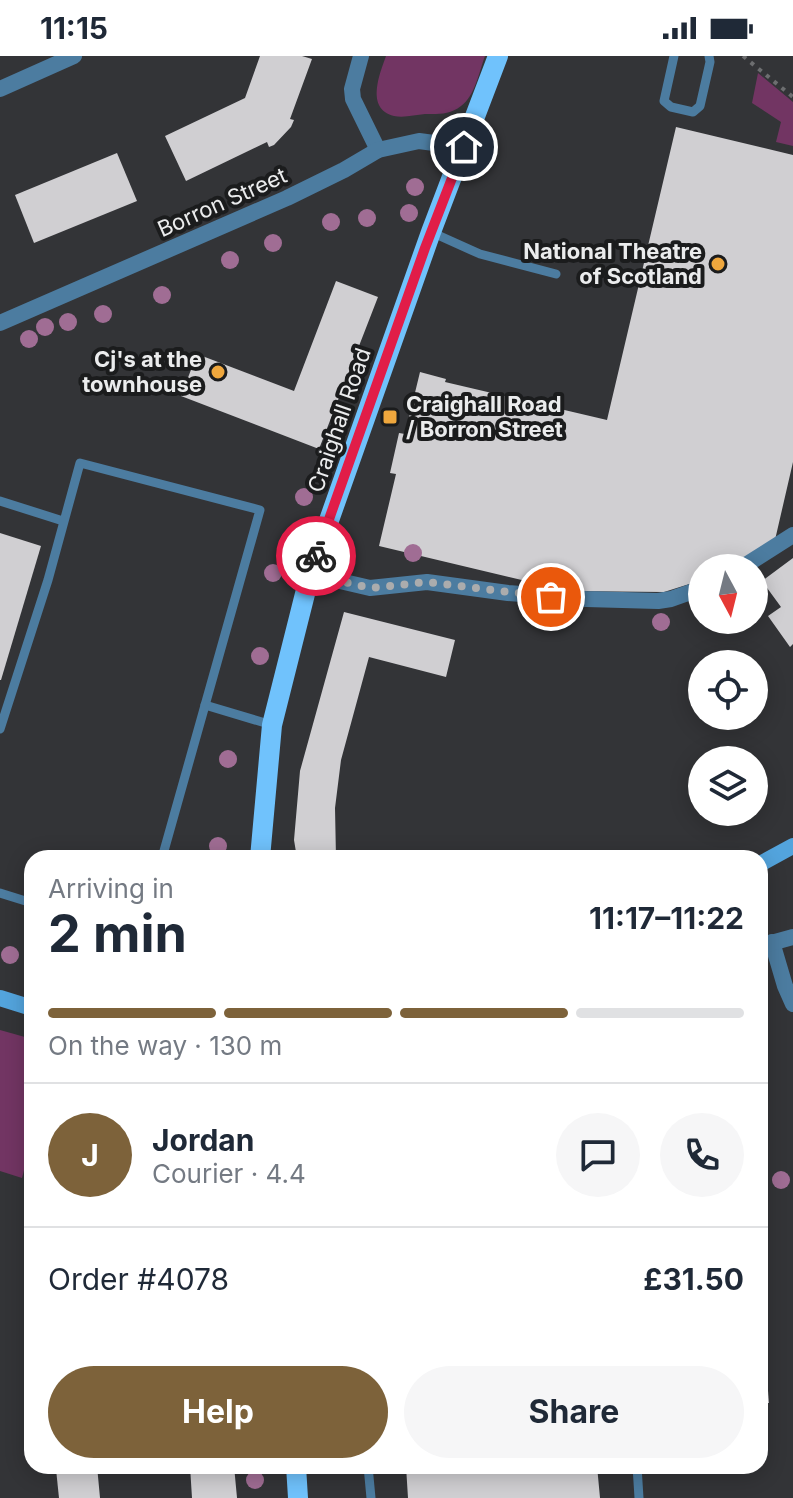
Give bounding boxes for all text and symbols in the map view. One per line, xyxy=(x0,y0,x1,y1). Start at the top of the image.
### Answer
text: 11:15 xyxy=(40,10,108,46)
pin xyxy=(430,113,498,181)
icon: home xyxy=(442,125,486,169)
street label: Borron Street xyxy=(153,162,291,242)
place label: National Theatre of Scotland xyxy=(523,238,702,289)
marker: National Theatre of Scotland xyxy=(709,255,727,273)
street label: Craighall Road xyxy=(302,344,376,496)
place label: Cj's at the townhouse xyxy=(82,346,202,397)
marker: Cj's at the townhouse xyxy=(209,363,227,381)
place label: Craighall Road / Borron Street xyxy=(406,391,563,442)
marker: Craighall Road / Borron Street xyxy=(381,408,399,426)
courier xyxy=(276,516,356,596)
icon: bike xyxy=(294,534,338,578)
north arrow xyxy=(688,554,768,634)
map controls xyxy=(688,554,768,826)
pin xyxy=(517,563,585,631)
icon: bag xyxy=(529,575,573,619)
button: locate xyxy=(688,650,768,730)
button: layers xyxy=(688,746,768,826)
text: Arriving in xyxy=(48,873,174,904)
text: 11:17–11:22 xyxy=(589,900,744,936)
text: 2 min xyxy=(48,902,187,965)
text: On the way · 130 m xyxy=(48,1030,282,1061)
button: chat xyxy=(556,1113,640,1197)
button: phone xyxy=(660,1113,744,1197)
text: Jordan xyxy=(152,1122,254,1158)
text: J xyxy=(81,1137,99,1173)
text: Courier · 4.4 xyxy=(152,1158,306,1189)
text: Order #4078 xyxy=(48,1261,229,1297)
text: £31.50 xyxy=(643,1261,744,1297)
button: Help xyxy=(48,1366,388,1458)
button: Share xyxy=(404,1366,744,1458)

